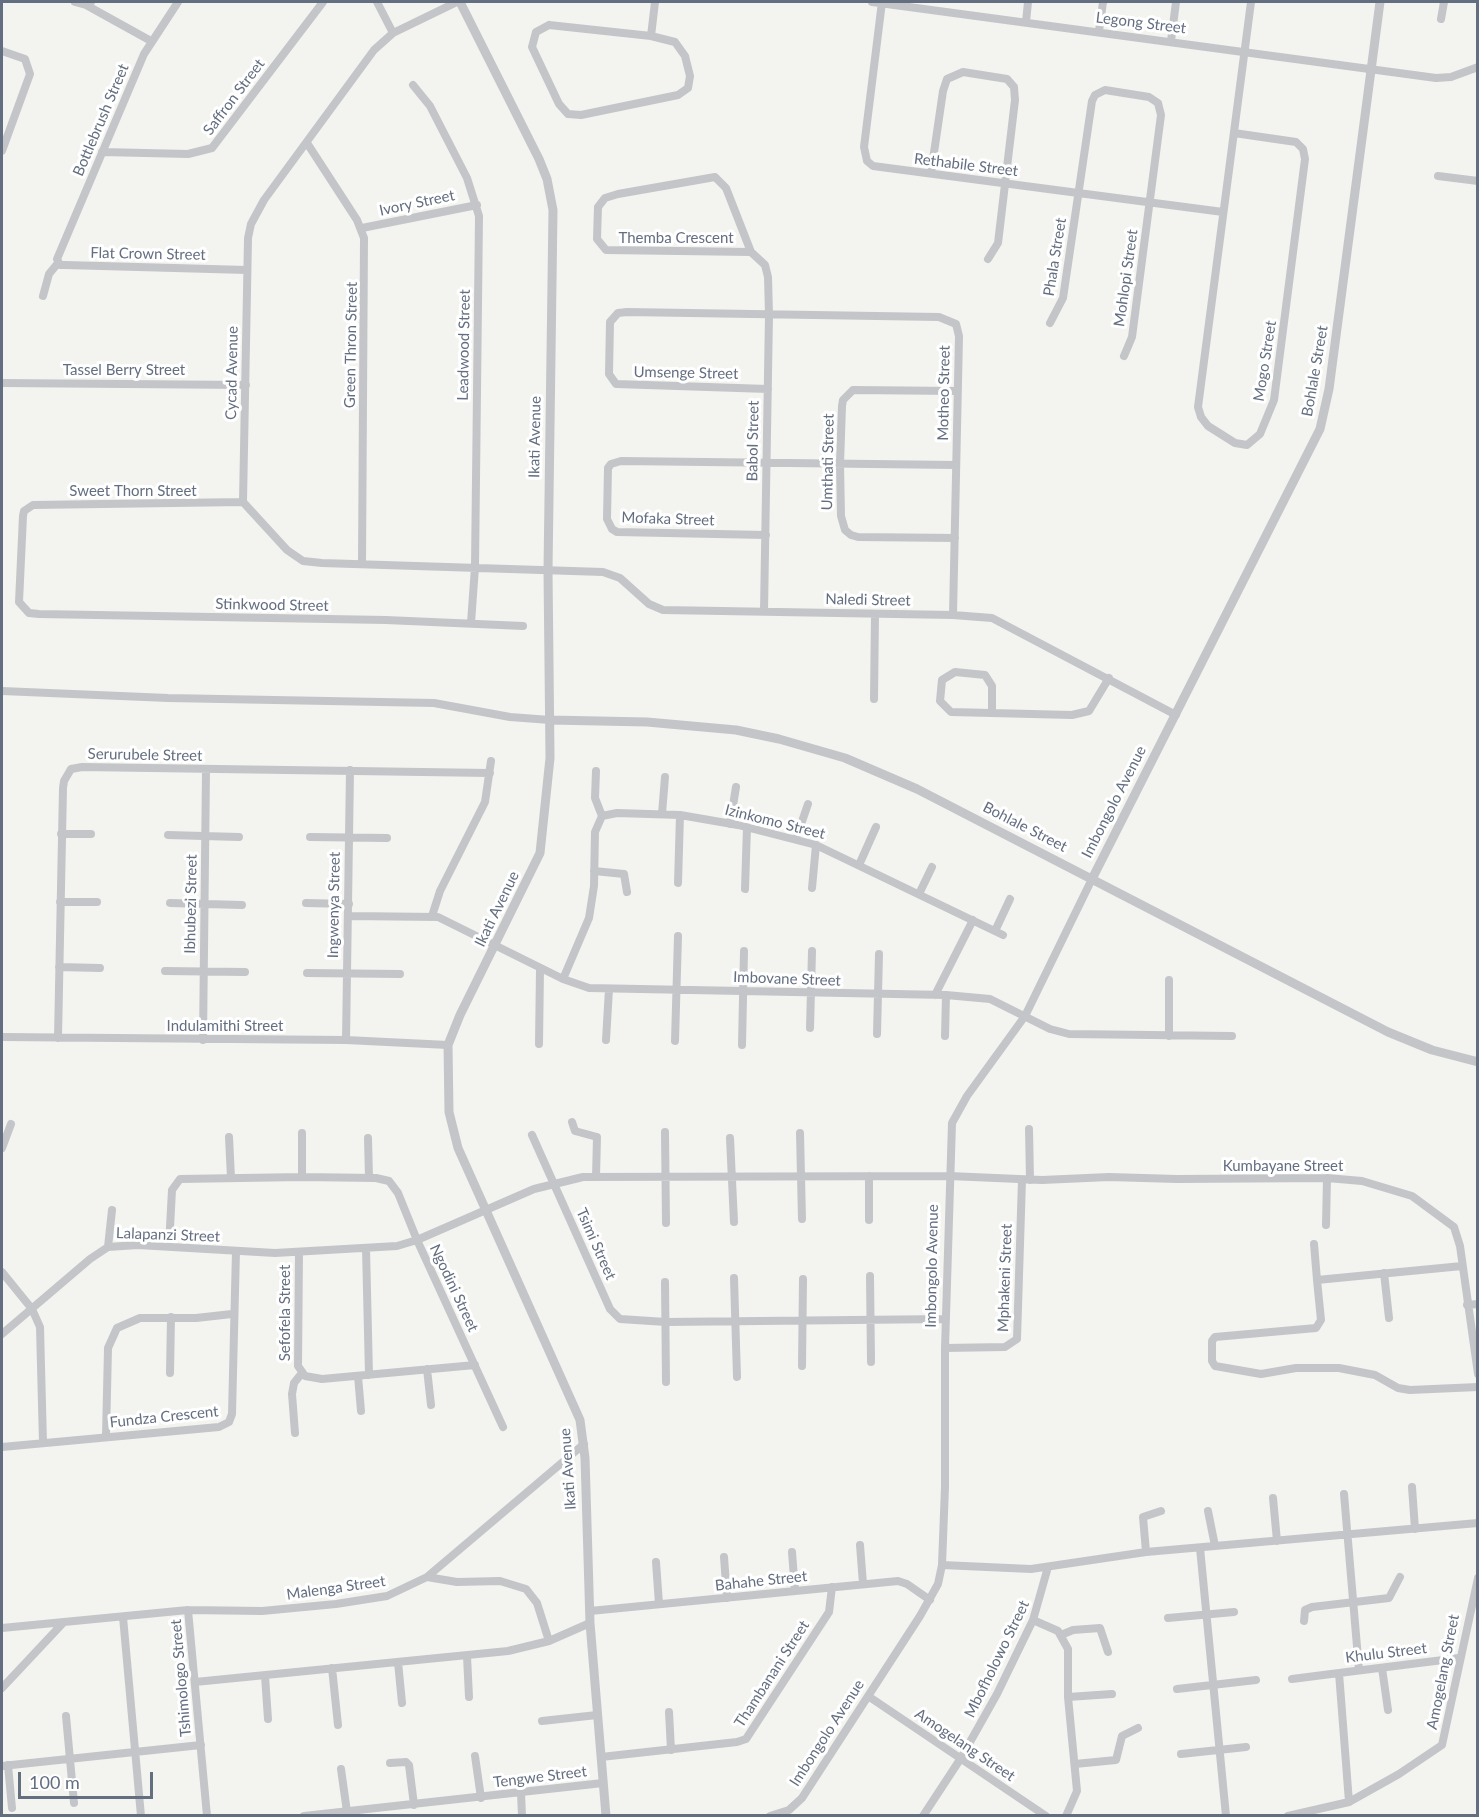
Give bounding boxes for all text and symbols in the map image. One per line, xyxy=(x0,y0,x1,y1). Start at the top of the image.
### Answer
street label: Legong Street xyxy=(1095,9,1187,37)
street label: Saffron Street xyxy=(200,55,268,139)
street label: Bottlebrush Street xyxy=(69,61,133,179)
street label: Rethabile Street xyxy=(913,150,1019,180)
street label: Ivory Street xyxy=(378,186,456,220)
street label: Phala Street xyxy=(1040,217,1070,297)
street label: Mohlopi Street xyxy=(1110,228,1142,328)
street label: Themba Crescent xyxy=(618,229,734,247)
street label: Flat Crown Street xyxy=(90,244,206,264)
street label: Green Thron Street xyxy=(341,282,361,408)
street label: Leadwood Street xyxy=(454,289,474,401)
street label: Mogo Street xyxy=(1250,319,1280,403)
street label: Bohlale Street xyxy=(1298,324,1332,418)
street label: Cycad Avenue xyxy=(222,326,242,420)
street label: Motheo Street xyxy=(934,345,954,441)
street label: Tassel Berry Street xyxy=(63,361,185,379)
street label: Umsenge Street xyxy=(633,363,739,383)
street label: Ikati Avenue xyxy=(525,396,545,478)
street label: Babol Street xyxy=(743,400,763,482)
street label: Umthati Street xyxy=(818,413,838,511)
street label: Sweet Thorn Street xyxy=(69,482,197,500)
street label: Mofaka Street xyxy=(621,508,715,530)
street label: Naledi Street xyxy=(825,590,911,610)
street label: Stinkwood Street xyxy=(215,595,329,615)
street label: Imbongolo Avenue xyxy=(1078,743,1150,861)
street label: Serurubele Street xyxy=(87,745,203,765)
street label: Bohlale Street xyxy=(980,798,1070,856)
street label: Izinkomo Street xyxy=(723,801,827,843)
street label: Ingwenya Street xyxy=(324,852,344,958)
street label: Ibhubezi Street xyxy=(181,854,201,954)
street label: Ikati Avenue xyxy=(471,868,523,950)
street label: Imbovane Street xyxy=(733,968,841,990)
street label: Indulamithi Street xyxy=(167,1017,283,1035)
street label: Kumbayane Street xyxy=(1223,1157,1343,1175)
street label: Imbongolo Avenue xyxy=(922,1204,942,1328)
street label: Tsimi Street xyxy=(572,1205,620,1283)
street label: Mphakeni Street xyxy=(994,1223,1016,1333)
street label: Lalapanzi Street xyxy=(116,1224,220,1246)
street label: Ngodini Street xyxy=(426,1241,482,1335)
street label: Sefofela Street xyxy=(276,1265,294,1361)
street label: Fundza Crescent xyxy=(109,1402,219,1432)
street label: Ikati Avenue xyxy=(556,1428,580,1510)
street label: Bahahe Street xyxy=(714,1567,808,1595)
street label: Malenga Street xyxy=(285,1572,387,1604)
street label: Mbofholowo Street xyxy=(961,1597,1033,1721)
street label: Amogelang Street xyxy=(1423,1613,1463,1731)
street label: Thambanani Street xyxy=(731,1617,813,1731)
street label: Tshimologo Street xyxy=(167,1618,195,1738)
street label: Khulu Street xyxy=(1344,1639,1428,1667)
street label: Imbongolo Avenue xyxy=(786,1676,868,1790)
street label: Amogelang Street xyxy=(911,1705,1019,1785)
scale bar xyxy=(21,1760,156,1798)
street label: Tengwe Street xyxy=(492,1762,588,1792)
text: 100 m xyxy=(29,1771,80,1793)

